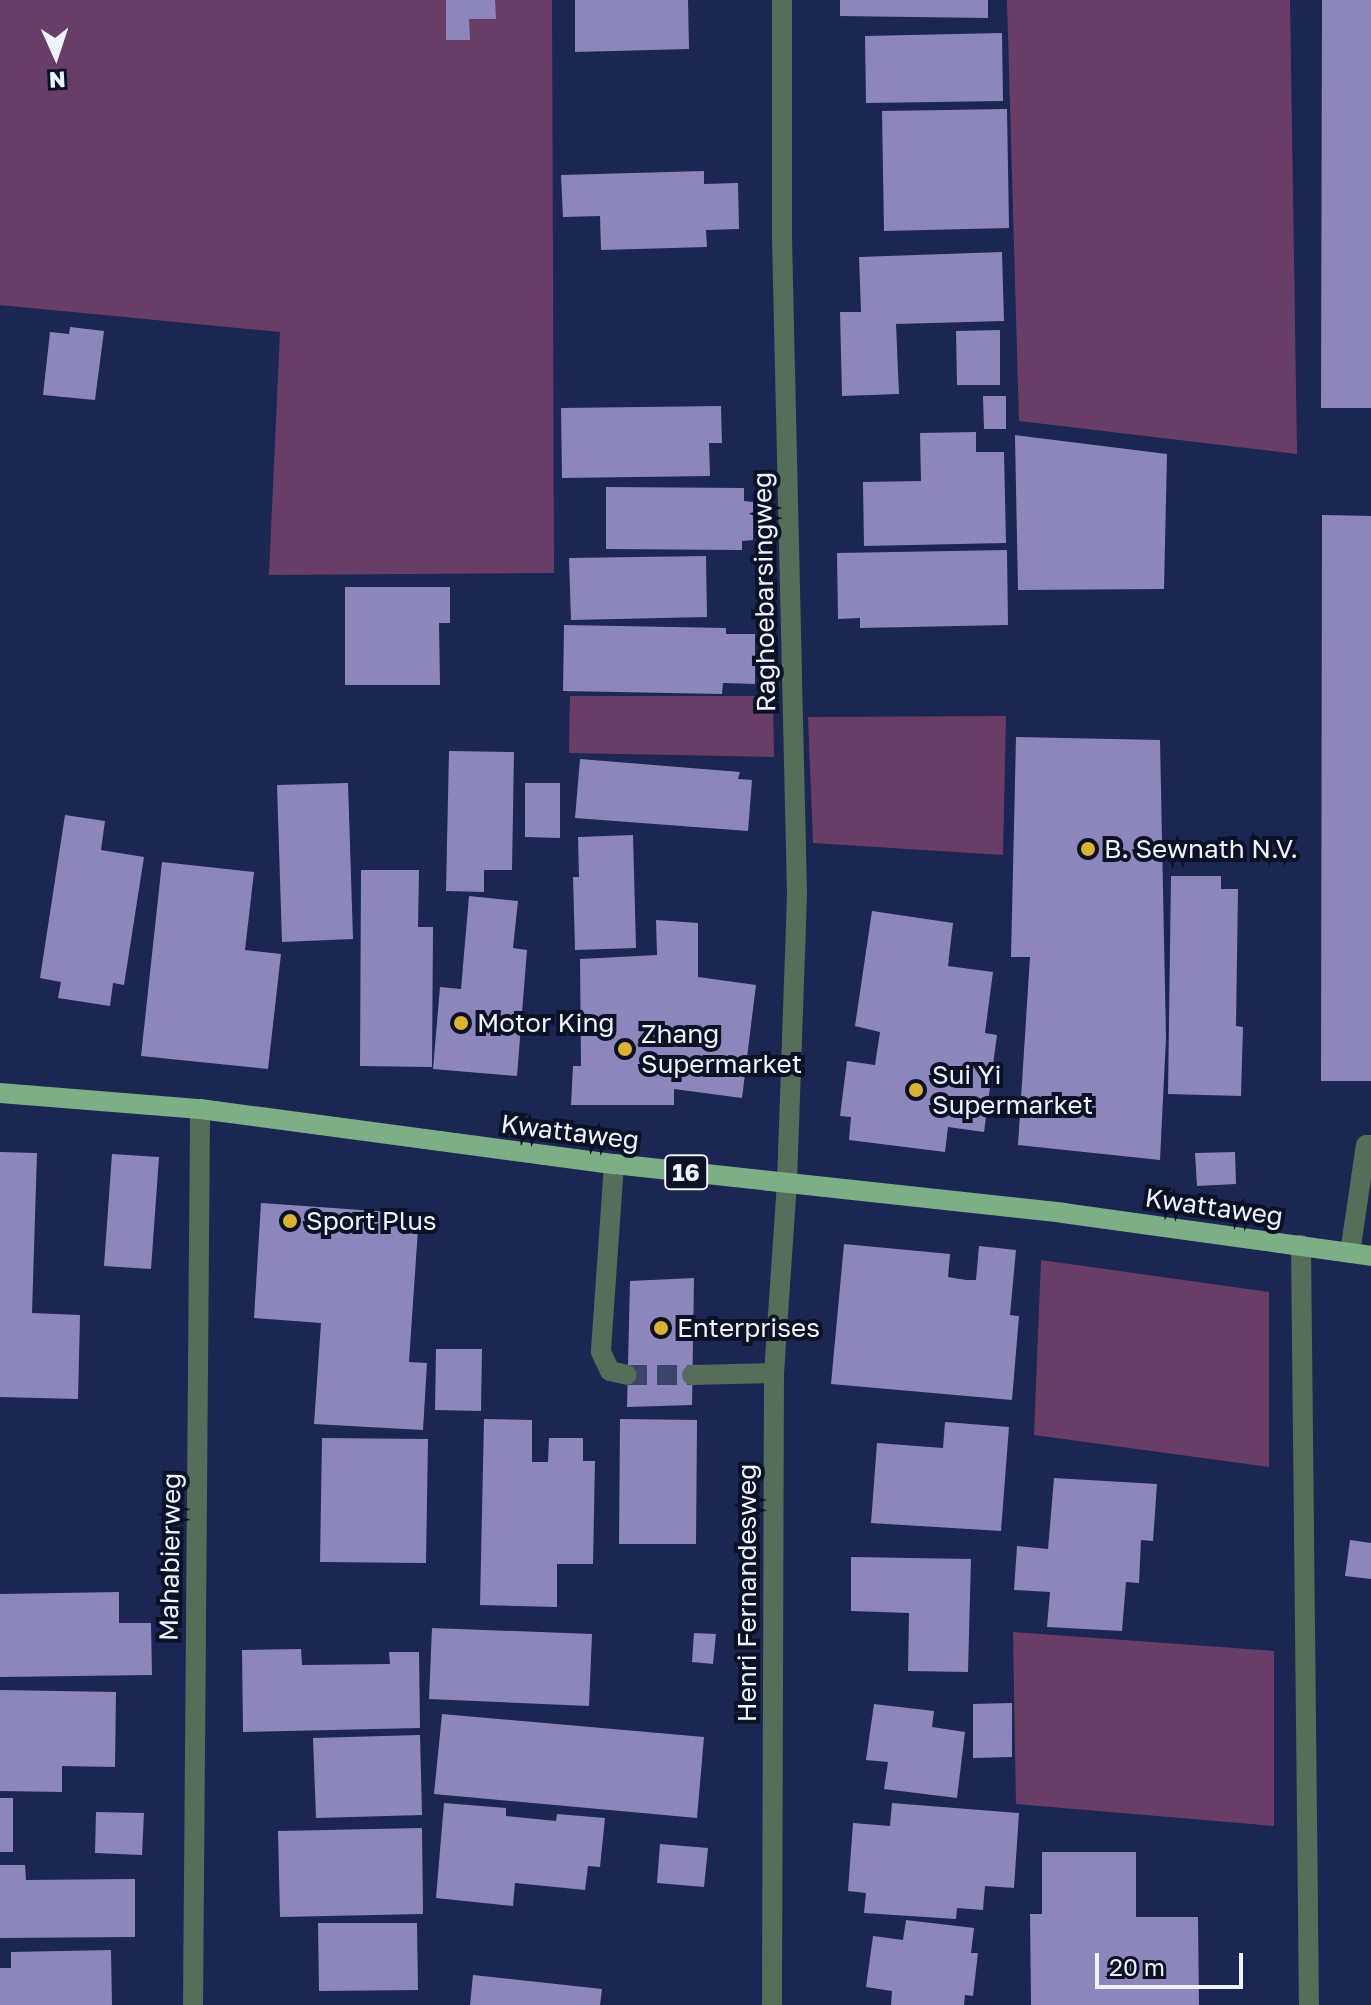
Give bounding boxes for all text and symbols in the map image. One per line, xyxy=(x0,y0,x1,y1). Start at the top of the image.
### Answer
north arrow xyxy=(16,16,96,96)
text: N xyxy=(48,67,66,94)
street label: Raghoebarsingweg xyxy=(746,472,782,712)
place label: B. Sewnath N.V. xyxy=(1104,833,1298,865)
marker: B. Sewnath N.V. xyxy=(1079,840,1097,858)
place label: Motor King xyxy=(477,1007,614,1039)
marker: Motor King xyxy=(452,1014,470,1032)
place label: Zhang Supermarket xyxy=(641,1018,802,1080)
marker: Zhang Supermarket xyxy=(616,1040,634,1058)
place label: Sui Yi Supermarket xyxy=(932,1059,1093,1120)
marker: Sui Yi Supermarket xyxy=(907,1081,925,1099)
street label: Kwattaweg xyxy=(499,1108,641,1156)
road number: 16 xyxy=(664,1152,708,1192)
street label: Kwattaweg xyxy=(1143,1182,1285,1232)
place label: Sport Plus xyxy=(306,1205,437,1237)
marker: Sport Plus xyxy=(281,1212,299,1230)
place label: Enterprises xyxy=(677,1312,820,1344)
marker: Enterprises xyxy=(652,1319,670,1337)
street label: Henri Fernandesweg xyxy=(731,1464,763,1722)
street label: Mahabierweg xyxy=(153,1473,187,1641)
scale bar xyxy=(1099,1937,1247,1987)
text: 20 m xyxy=(1109,1952,1165,1981)

